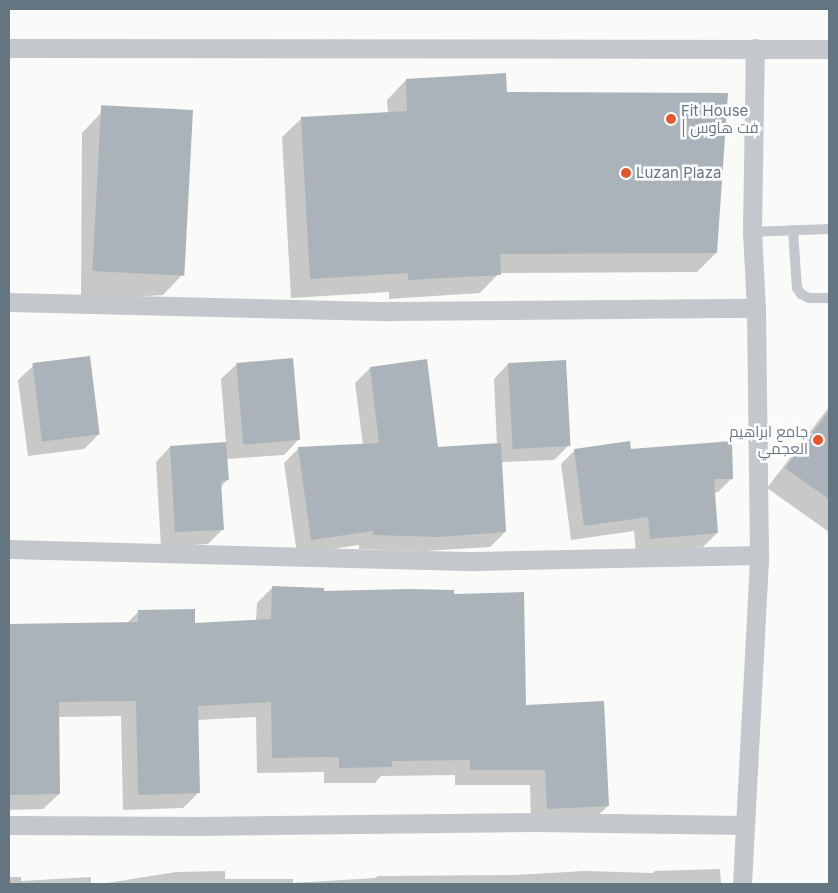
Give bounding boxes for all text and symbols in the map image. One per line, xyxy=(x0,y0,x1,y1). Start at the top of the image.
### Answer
place label: Fit House | فت هاوس xyxy=(681,101,758,136)
marker: Fit House | فت هاوس xyxy=(665,113,677,125)
place label: Luzan Plaza xyxy=(636,164,721,182)
marker: Luzan Plaza xyxy=(620,167,632,179)
place label: جامع ابراهيم العجمي xyxy=(729,422,808,457)
marker: جامع ابراهيم العجمي xyxy=(812,434,824,446)

